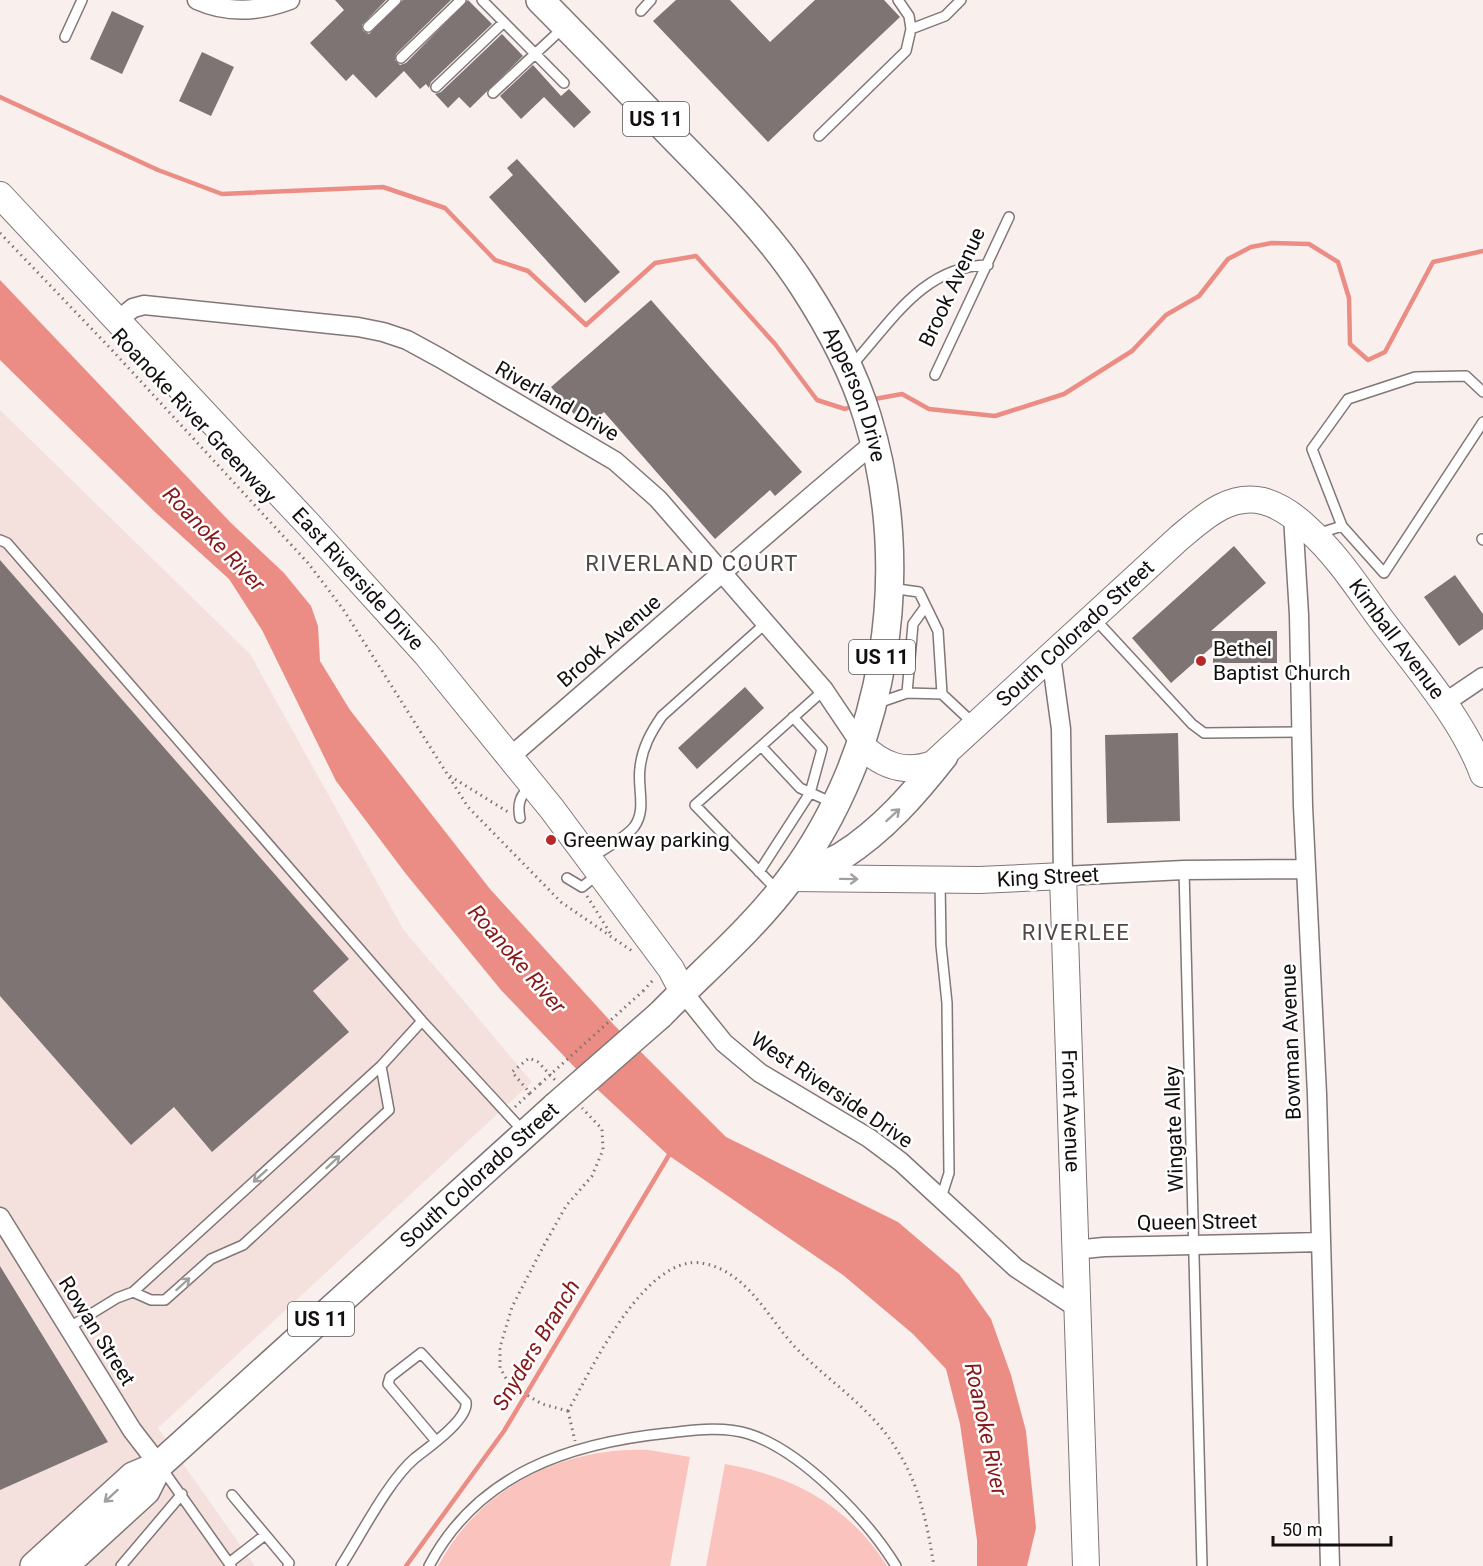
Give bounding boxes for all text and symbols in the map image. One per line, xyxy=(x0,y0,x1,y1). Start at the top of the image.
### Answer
road number: US 11 xyxy=(623,102,689,136)
street label: Brook Avenue xyxy=(914,224,990,350)
street label: Apperson Drive xyxy=(818,323,891,464)
street label: Roanoke River Greenway xyxy=(107,324,281,508)
street label: Riverland Drive xyxy=(491,356,623,446)
water label: Roanoke River xyxy=(158,482,271,597)
street label: East Riverside Drive xyxy=(287,503,429,655)
district label: RIVERLAND COURT xyxy=(585,551,799,576)
street label: South Colorado Street xyxy=(991,555,1159,712)
street label: Kimball Avenue xyxy=(1344,574,1450,704)
street label: Brook Avenue xyxy=(553,590,665,692)
place label: Bethel Baptist Church xyxy=(1213,637,1350,685)
road number: US 11 xyxy=(849,640,915,674)
marker: Bethel Baptist Church xyxy=(1194,654,1208,668)
one-way arrow xyxy=(885,808,900,822)
place label: Greenway parking xyxy=(563,828,730,852)
marker: Greenway parking xyxy=(544,833,558,847)
street label: King Street xyxy=(996,862,1100,892)
one-way arrow xyxy=(839,873,859,885)
water label: Roanoke River xyxy=(463,900,571,1019)
district label: RIVERLEE xyxy=(1022,920,1130,945)
street label: Bowman Avenue xyxy=(1276,964,1306,1120)
street label: West Riverside Drive xyxy=(747,1027,917,1153)
street label: Front Avenue xyxy=(1057,1049,1085,1172)
street label: Wingate Alley xyxy=(1160,1065,1188,1193)
street label: South Colorado Street xyxy=(395,1098,564,1253)
one-way arrow xyxy=(325,1155,340,1169)
one-way arrow xyxy=(253,1169,268,1183)
street label: Queen Street xyxy=(1137,1209,1258,1235)
street label: Rowan Street xyxy=(54,1272,140,1390)
water label: Snyders Branch xyxy=(487,1275,585,1415)
one-way arrow xyxy=(175,1277,190,1291)
road number: US 11 xyxy=(288,1302,354,1336)
water label: Roanoke River xyxy=(960,1360,1012,1499)
one-way arrow xyxy=(104,1489,119,1503)
scale bar xyxy=(1273,1509,1392,1547)
text: 50 m xyxy=(1282,1519,1322,1540)

